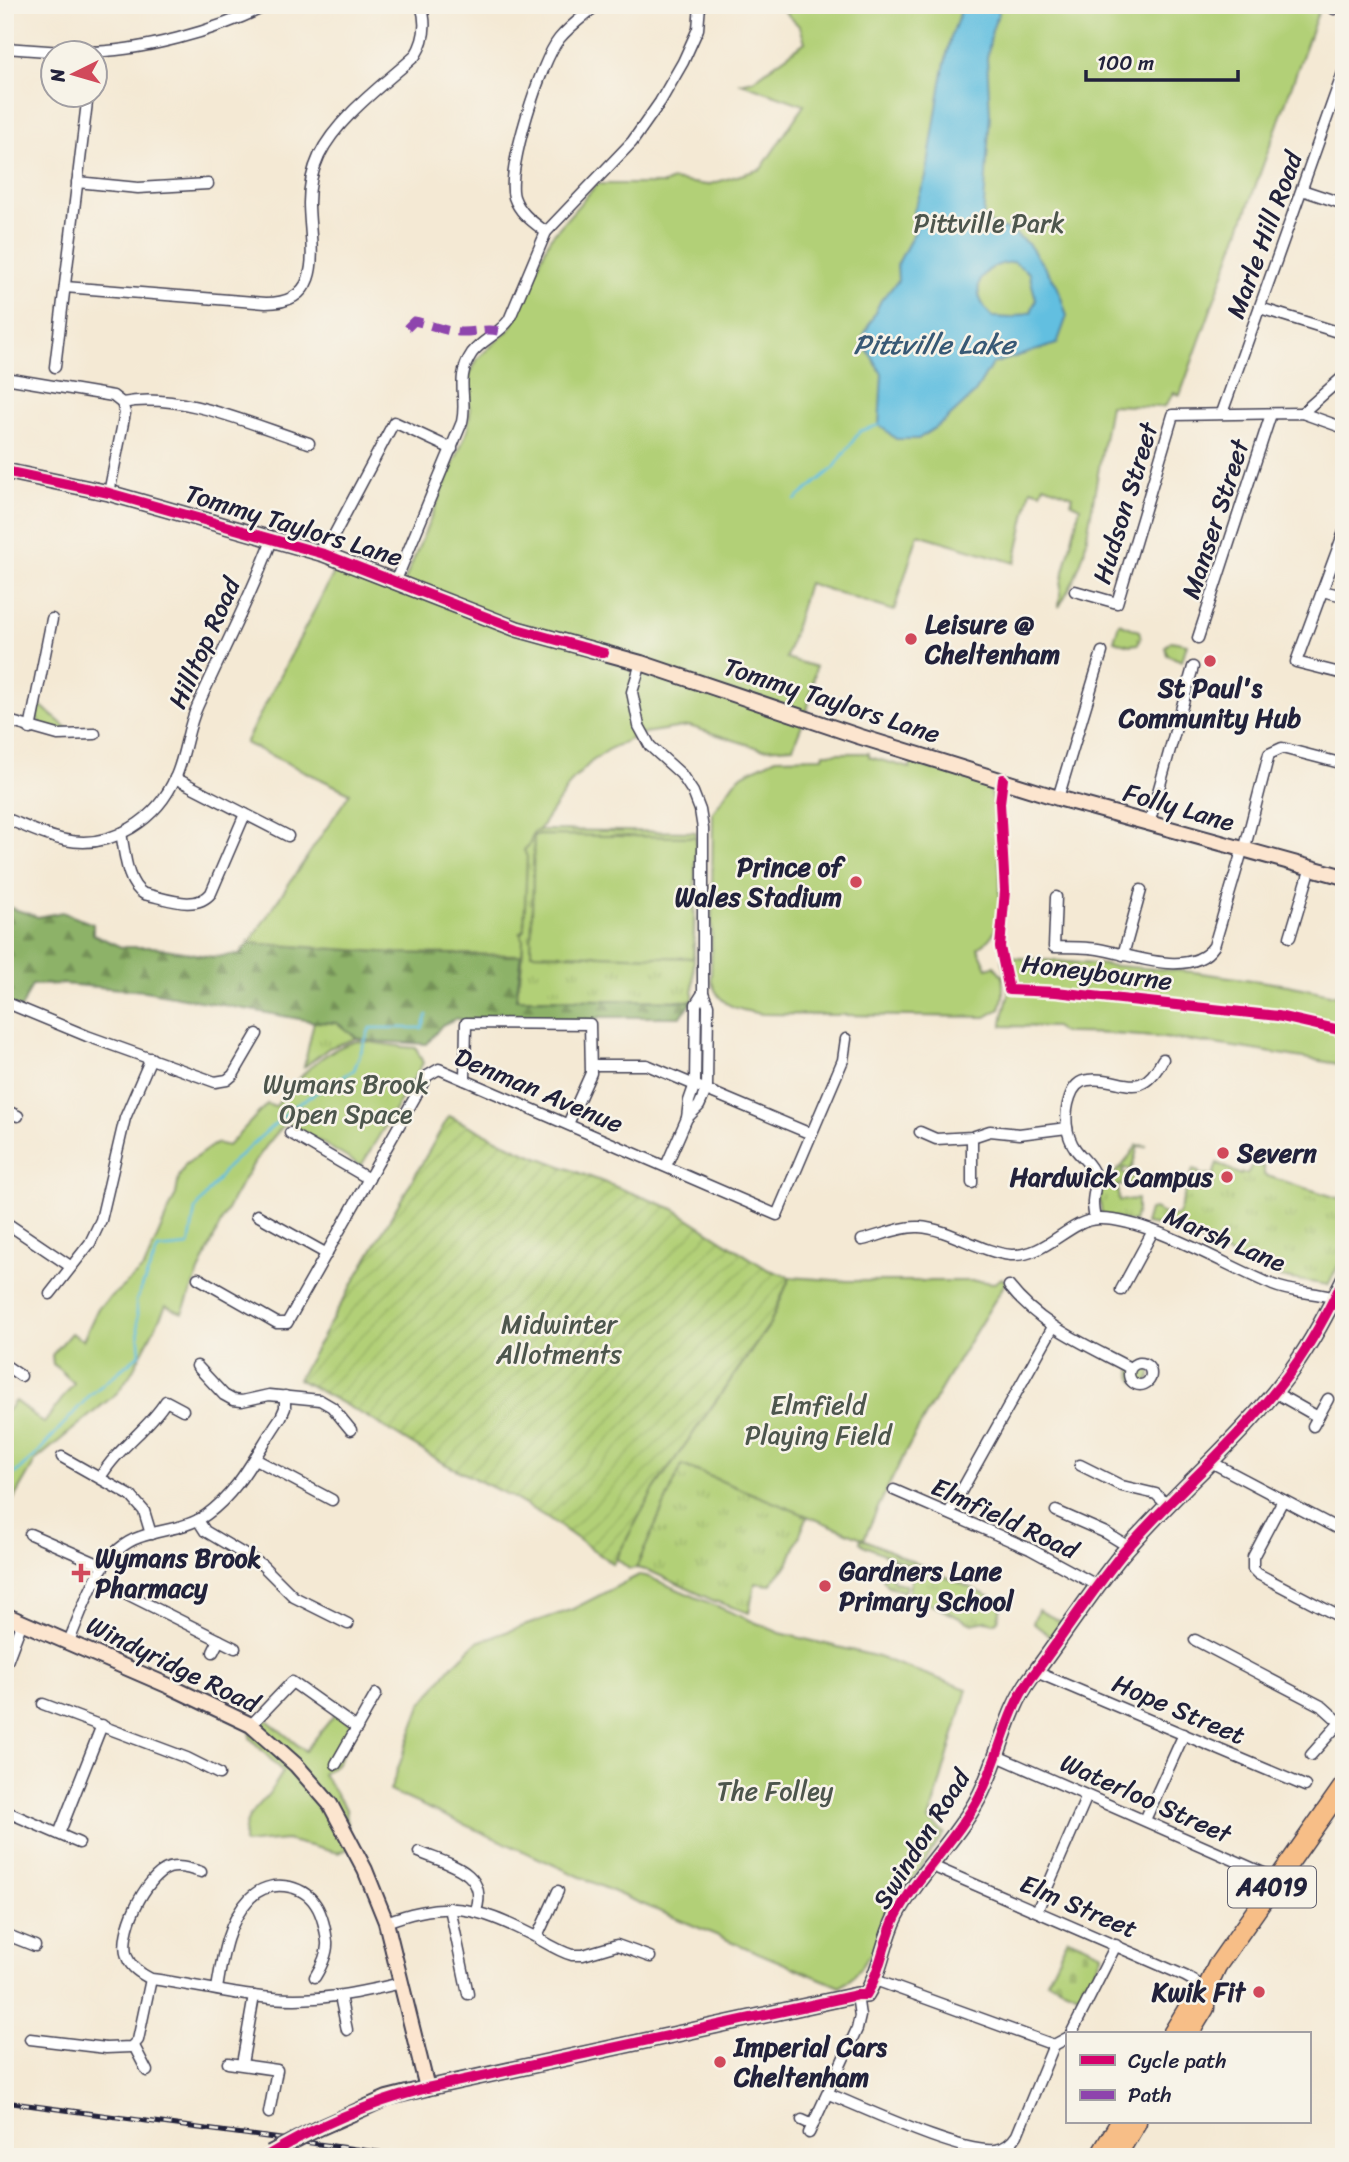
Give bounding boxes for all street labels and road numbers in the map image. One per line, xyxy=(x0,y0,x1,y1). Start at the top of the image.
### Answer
street label: Marle Hill Road xyxy=(1212,143,1316,325)
street label: Hudson Street xyxy=(1079,415,1172,589)
street label: Manser Street xyxy=(1168,432,1263,605)
street label: Tommy Taylors Lane xyxy=(179,470,409,580)
street label: Hilltop Road xyxy=(155,568,254,716)
street label: Tommy Taylors Lane xyxy=(718,643,946,757)
street label: Folly Lane xyxy=(1118,769,1241,845)
street label: Honeybourne xyxy=(1019,940,1175,1004)
street label: Denman Avenue xyxy=(447,1034,631,1146)
street label: Marsh Lane xyxy=(1157,1193,1294,1286)
street label: Elmfield Road xyxy=(924,1464,1088,1573)
street label: Windyridge Road xyxy=(78,1602,270,1727)
street label: Hope Street xyxy=(1105,1660,1253,1758)
street label: Waterloo Street xyxy=(1053,1740,1241,1857)
street label: Swindon Road xyxy=(859,1758,984,1918)
street label: Elm Street xyxy=(1013,1861,1145,1951)
road number: A4019 xyxy=(1228,1866,1316,1908)

